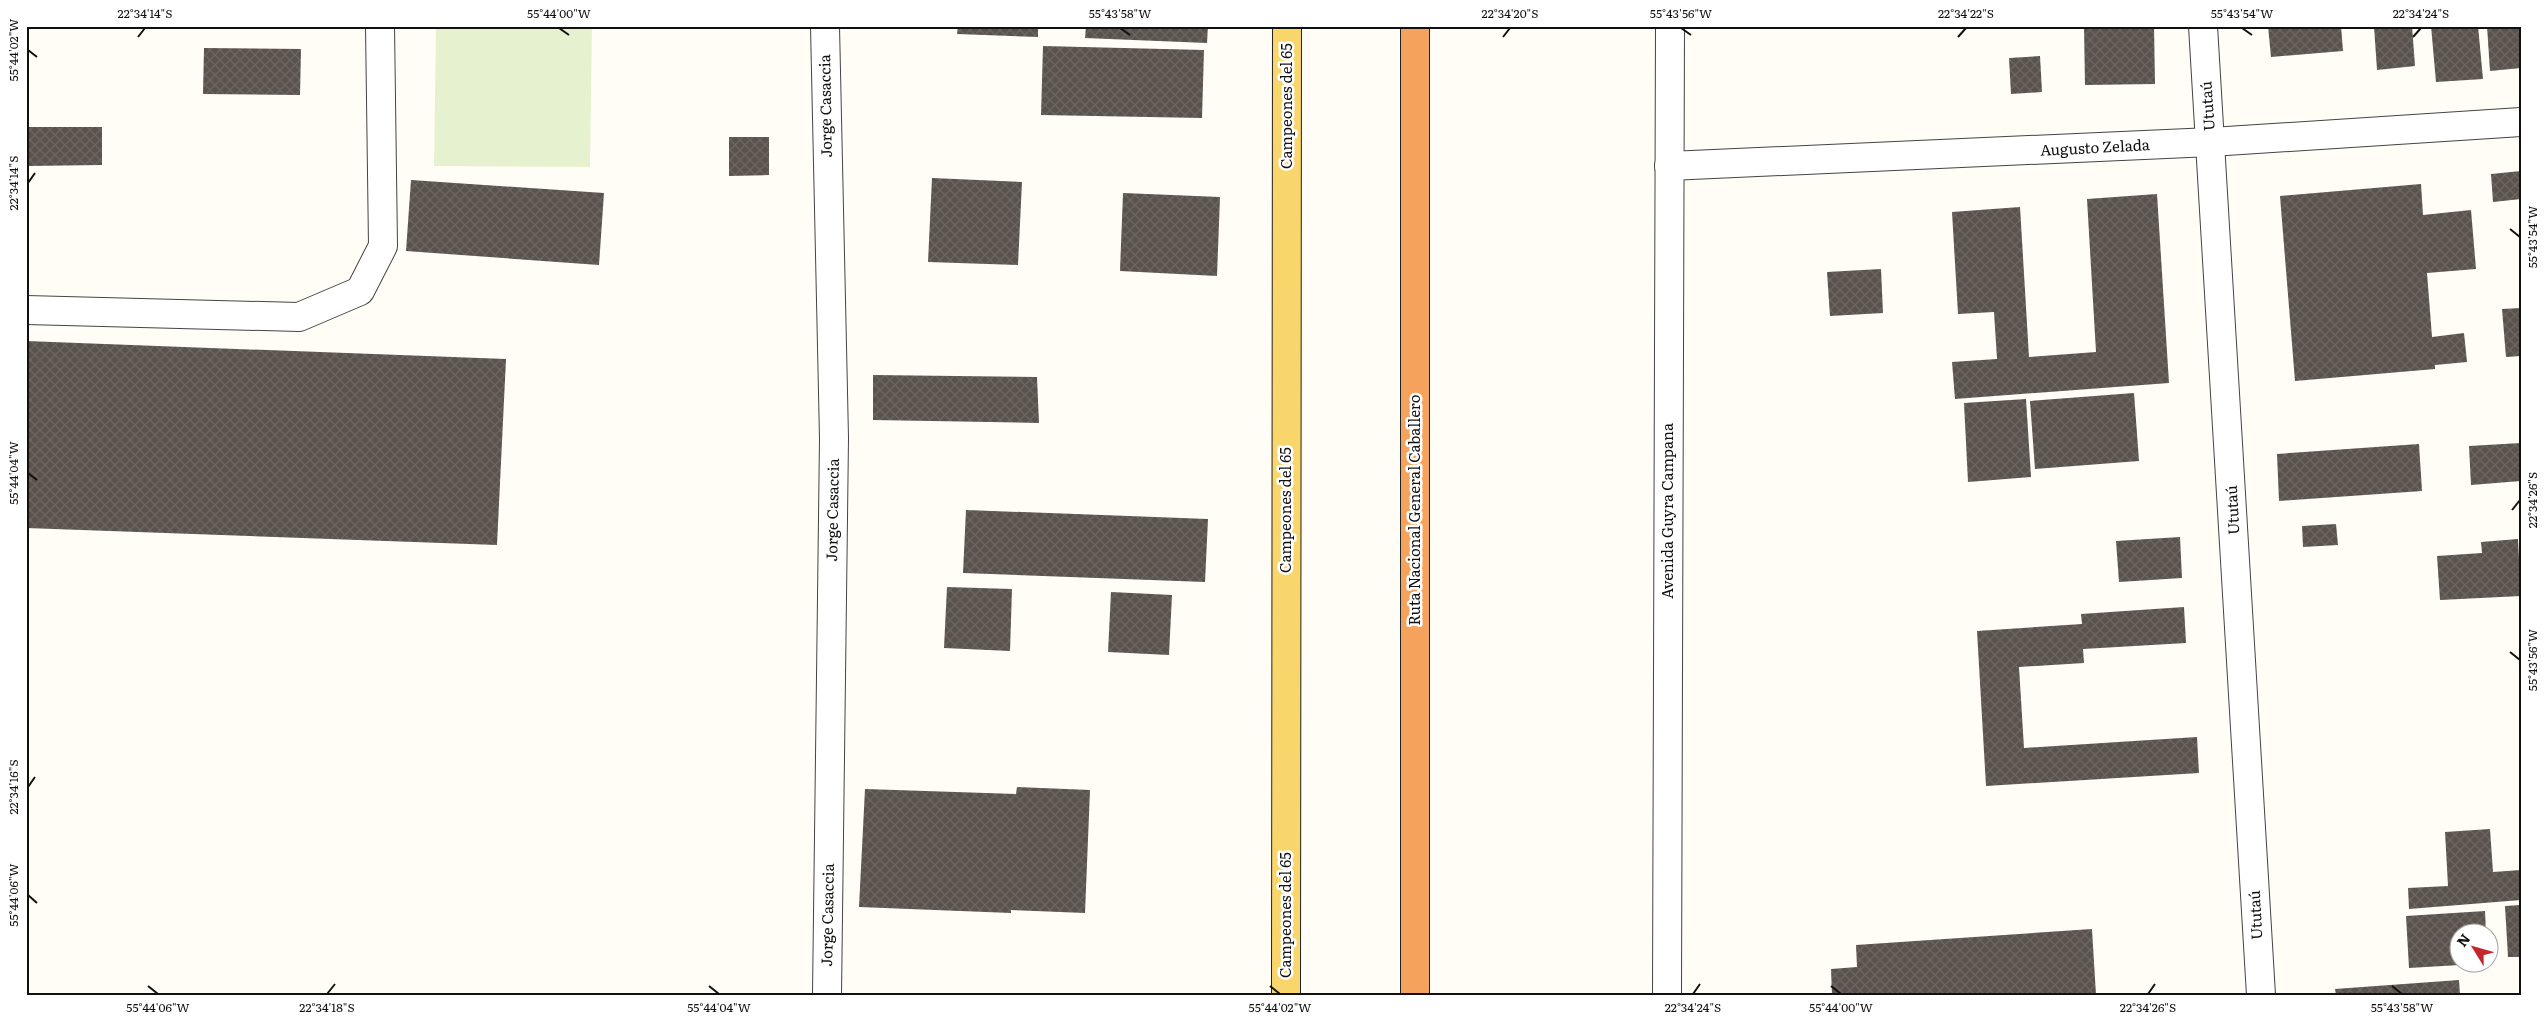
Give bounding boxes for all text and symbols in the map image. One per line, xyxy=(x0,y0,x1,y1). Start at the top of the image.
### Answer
text: 22°34'14"S xyxy=(118,4,172,22)
text: 55°44'00"W xyxy=(527,4,591,22)
text: 55°43'58"W xyxy=(1089,4,1151,22)
text: 22°34'20"S xyxy=(1482,4,1538,22)
text: 55°43'56"W xyxy=(1650,4,1712,22)
text: 22°34'22"S xyxy=(1938,4,1994,22)
text: 55°43'54"W xyxy=(2211,4,2273,22)
text: 22°34'24"S xyxy=(2393,4,2449,22)
text: 55°44'02"W xyxy=(4,19,22,81)
street label: Campeones del 65 xyxy=(1274,43,1297,169)
street label: Jorge Casaccia xyxy=(812,53,837,158)
street label: Ututaú xyxy=(2193,80,2220,132)
street label: Augusto Zelada xyxy=(2039,132,2151,161)
text: 22°34'14"S xyxy=(4,156,22,210)
text: 55°43'54"W xyxy=(2523,206,2541,268)
street label: Ruta Nacional General Caballero xyxy=(1402,394,1425,626)
street label: Avenida Guyra Campana xyxy=(1655,422,1678,599)
text: 55°44'04"W xyxy=(4,441,22,505)
street label: Campeones del 65 xyxy=(1273,447,1296,573)
street label: Jorge Casaccia xyxy=(819,457,844,562)
text: 22°34'26"S xyxy=(2523,472,2541,528)
street label: Ututaú xyxy=(2219,484,2244,535)
text: 55°43'56"W xyxy=(2523,629,2541,691)
text: 22°34'16"S xyxy=(4,759,22,815)
street label: Campeones del 65 xyxy=(1273,852,1296,978)
street label: Jorge Casaccia xyxy=(814,862,839,967)
text: 55°44'06"W xyxy=(4,863,22,927)
street label: Ututaú xyxy=(2242,889,2267,940)
north arrow xyxy=(2450,924,2500,974)
text: N xyxy=(2451,929,2474,950)
text: 55°44'06"W xyxy=(126,998,190,1016)
text: 22°34'18"S xyxy=(299,998,355,1016)
text: 55°44'04"W xyxy=(687,998,751,1016)
text: 55°44'02"W xyxy=(1249,998,1311,1016)
text: 22°34'24"S xyxy=(1665,998,1721,1016)
text: 55°44'00"W xyxy=(1809,998,1873,1016)
text: 22°34'26"S xyxy=(2120,998,2176,1016)
text: 55°43'58"W xyxy=(2371,998,2433,1016)

